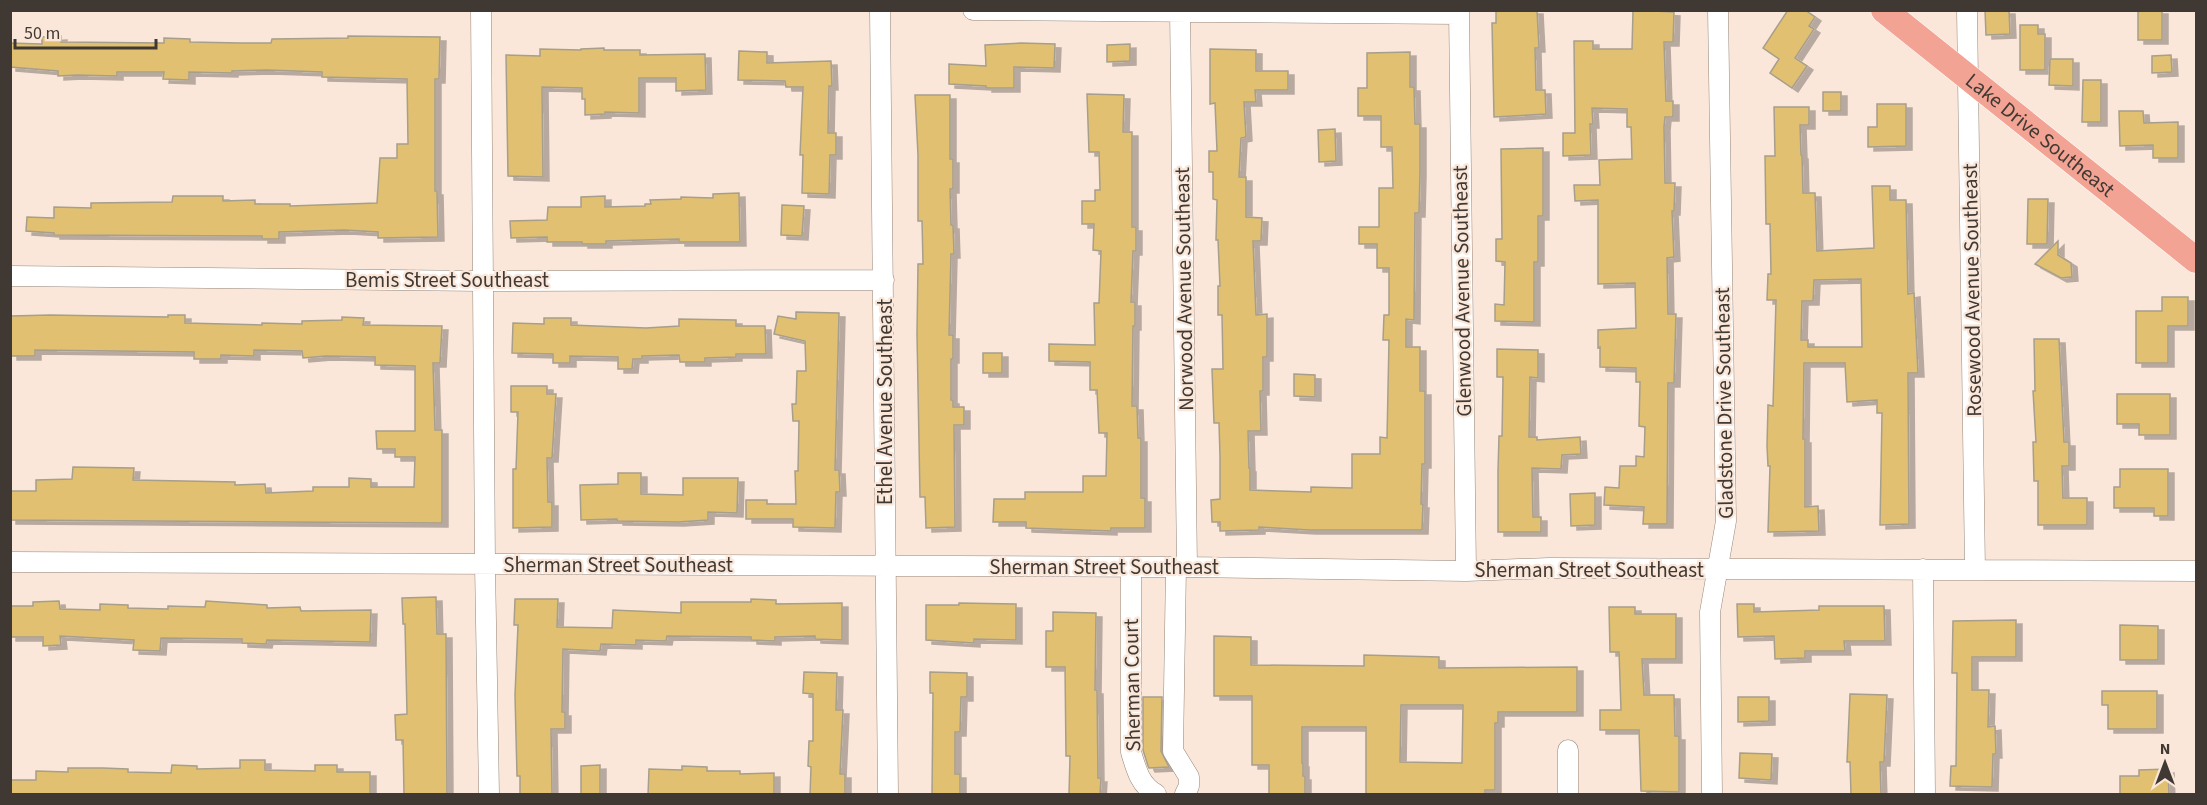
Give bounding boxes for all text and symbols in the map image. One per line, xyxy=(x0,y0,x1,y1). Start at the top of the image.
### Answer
scale bar xyxy=(15,12,156,50)
text: 50 m xyxy=(24,21,60,46)
street label: Lake Drive Southeast xyxy=(1959,66,2121,204)
street label: Rosewood Avenue Southeast xyxy=(1955,163,1989,417)
street label: Glenwood Avenue Southeast xyxy=(1445,165,1479,417)
street label: Norwood Avenue Southeast xyxy=(1167,167,1201,411)
street label: Bemis Street Southeast xyxy=(345,265,549,295)
street label: Gladstone Drive Southeast xyxy=(1707,287,1741,519)
street label: Ethel Avenue Southeast xyxy=(870,299,900,505)
street label: Sherman Street Southeast xyxy=(503,550,733,580)
street label: Sherman Street Southeast xyxy=(989,552,1219,582)
street label: Sherman Street Southeast xyxy=(1474,555,1704,585)
street label: Sherman Court xyxy=(1116,618,1148,752)
north arrow xyxy=(2135,733,2195,793)
text: N xyxy=(2160,738,2170,760)

